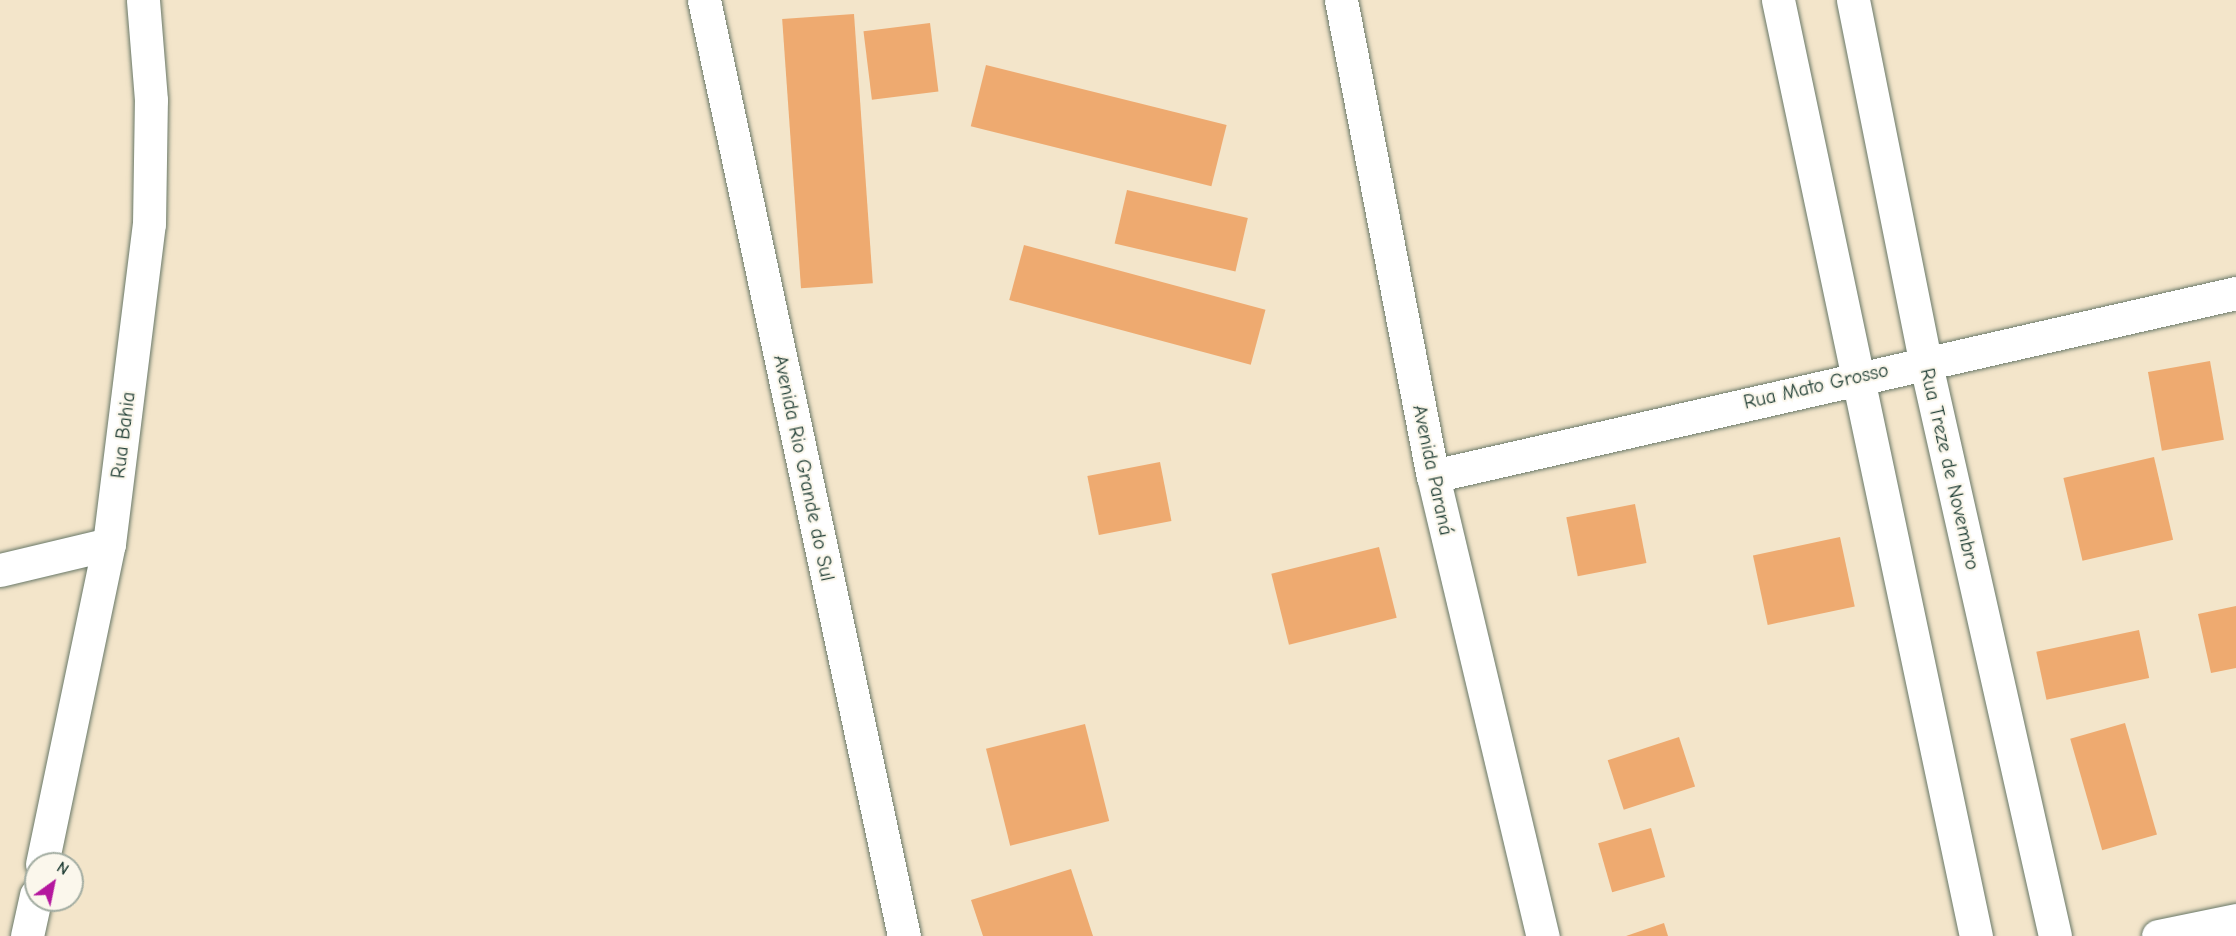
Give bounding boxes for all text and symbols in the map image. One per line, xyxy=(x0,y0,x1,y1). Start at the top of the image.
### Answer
street label: Avenida Rio Grande do Sul xyxy=(768,353,840,583)
street label: Rua Mato Grosso xyxy=(1741,358,1891,414)
street label: Rua Treze de Novembro xyxy=(1915,366,1985,572)
street label: Rua Bahia xyxy=(106,390,140,480)
street label: Avenida Paraná xyxy=(1407,403,1459,537)
north arrow xyxy=(24,852,84,912)
text: N xyxy=(53,858,72,879)

